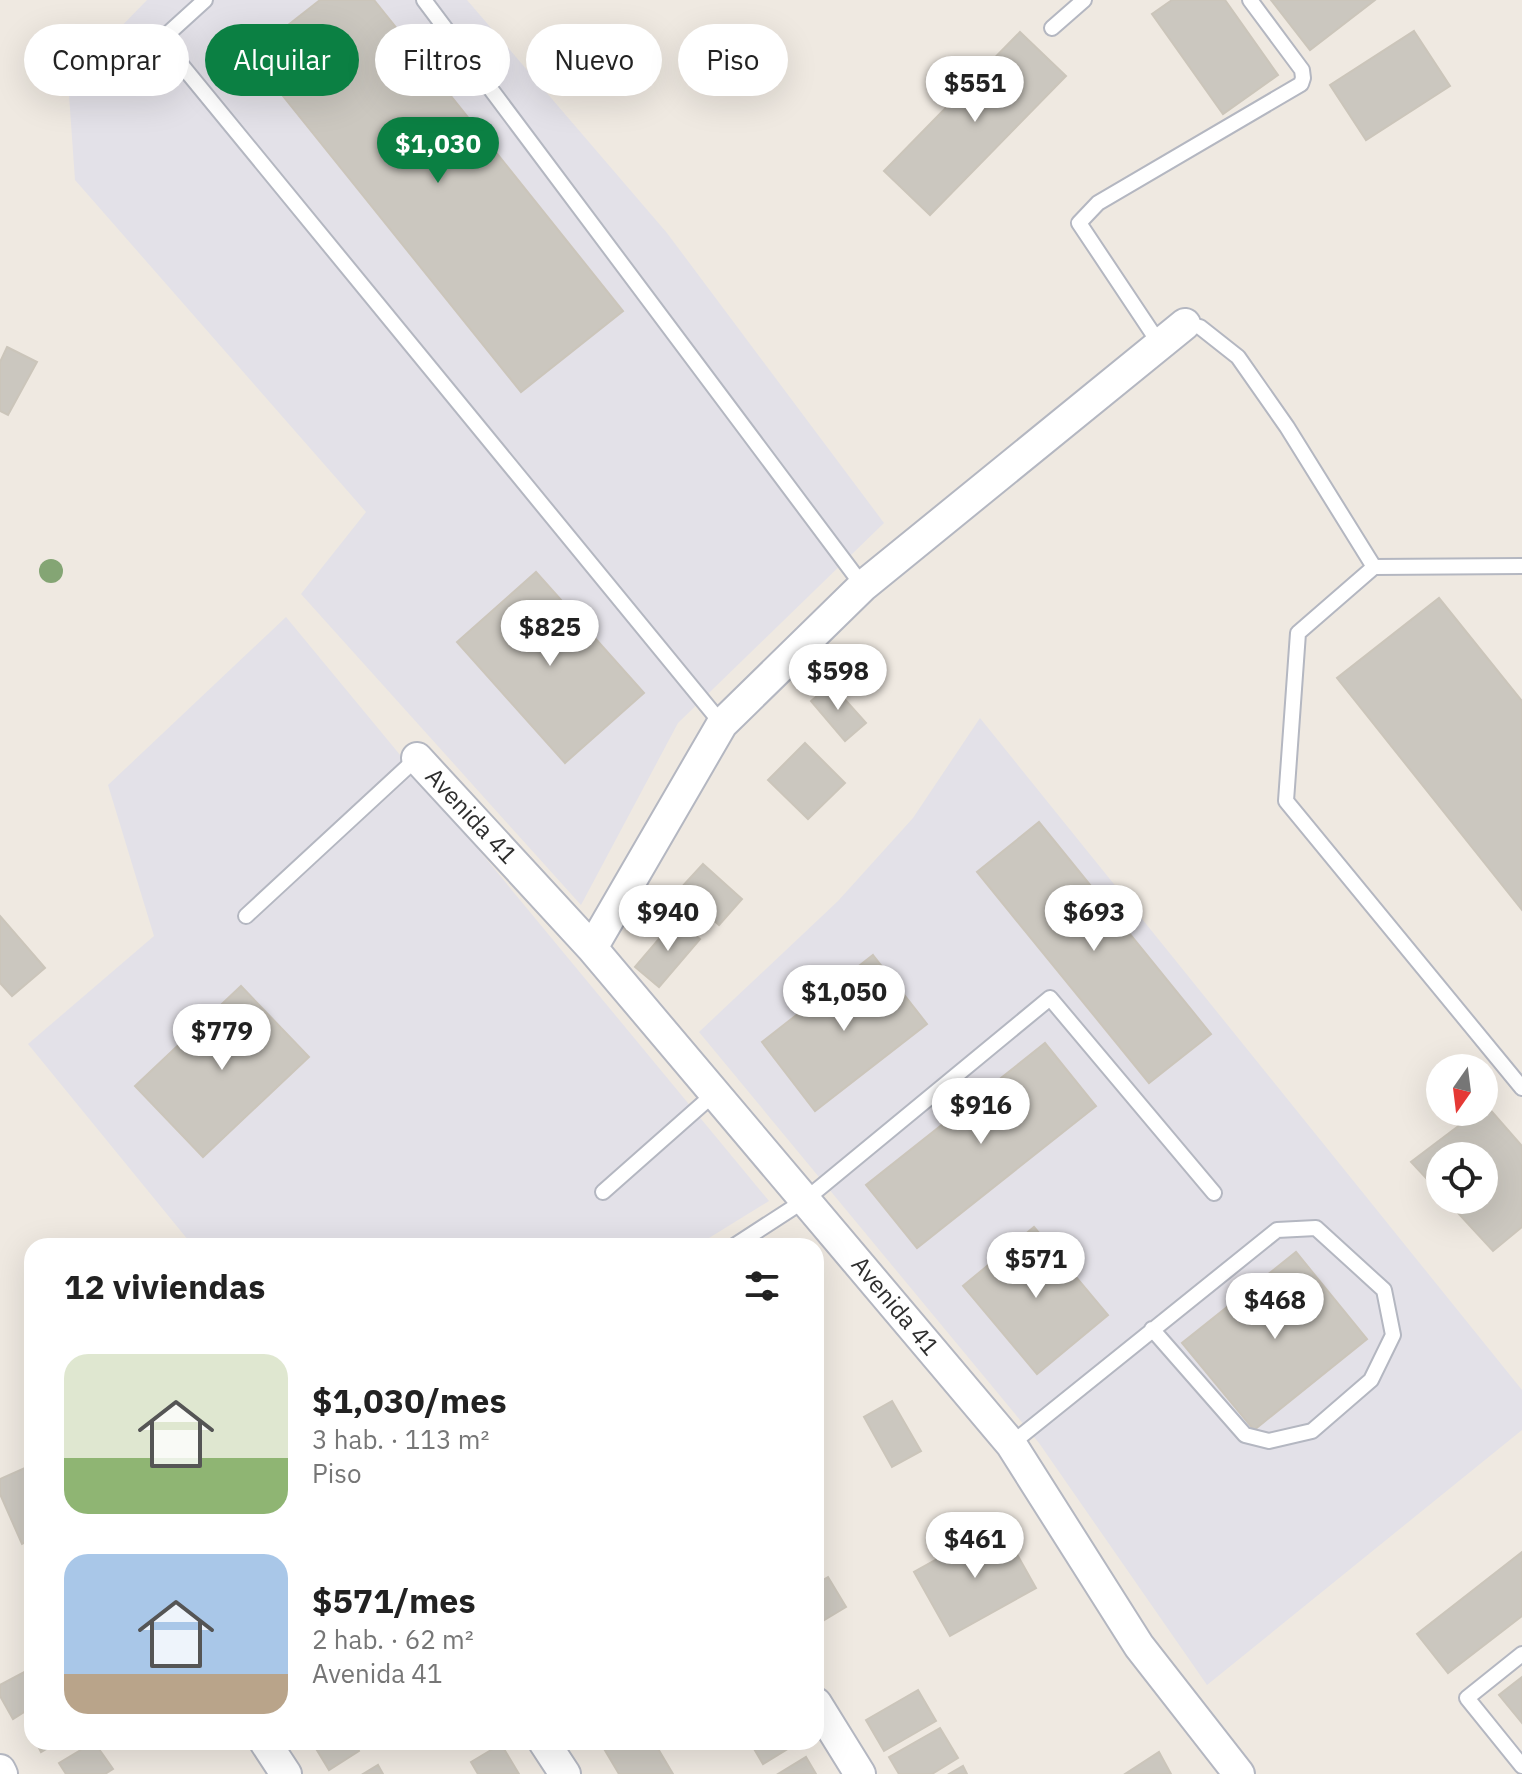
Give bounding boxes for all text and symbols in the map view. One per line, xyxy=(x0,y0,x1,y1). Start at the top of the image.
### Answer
chip: Comprar xyxy=(24,24,189,96)
chip: Alquilar xyxy=(205,24,359,96)
chip: Filtros xyxy=(375,24,510,96)
chip: Nuevo xyxy=(526,24,662,96)
chip: Piso xyxy=(678,24,788,96)
pin: $551 xyxy=(928,56,1022,124)
text: $551 xyxy=(944,65,1006,99)
pin: $1,030 xyxy=(373,117,503,185)
text: $1,030 xyxy=(395,126,481,160)
pin: $825 xyxy=(503,600,597,668)
text: $825 xyxy=(519,609,581,643)
pin: $598 xyxy=(791,644,885,712)
text: $598 xyxy=(807,653,869,687)
street label: Avenida 41 xyxy=(419,760,525,870)
pin: $940 xyxy=(621,885,715,953)
pin: $693 xyxy=(1047,885,1141,953)
text: $940 xyxy=(637,894,699,928)
text: $693 xyxy=(1063,894,1125,928)
pin: $1,050 xyxy=(779,965,909,1033)
text: $1,050 xyxy=(801,974,887,1008)
pin: $779 xyxy=(175,1004,269,1072)
text: $779 xyxy=(191,1013,253,1047)
north arrow xyxy=(1426,1054,1498,1126)
map controls xyxy=(1426,1054,1498,1214)
pin: $916 xyxy=(934,1078,1028,1146)
text: $916 xyxy=(950,1087,1012,1121)
button: locate xyxy=(1426,1142,1498,1214)
pin: $571 xyxy=(989,1232,1083,1300)
text: $571 xyxy=(1005,1241,1067,1275)
street label: Avenida 41 xyxy=(845,1249,947,1362)
text: 12 viviendas xyxy=(64,1264,265,1308)
icon: filters xyxy=(740,1264,784,1308)
pin: $468 xyxy=(1228,1273,1322,1341)
text: $468 xyxy=(1244,1282,1306,1316)
text: $1,030/mes xyxy=(312,1378,507,1422)
icon: home xyxy=(128,1386,224,1482)
text: 3 hab. · 113 m² xyxy=(312,1422,489,1456)
text: Piso xyxy=(312,1456,361,1490)
pin: $461 xyxy=(928,1512,1022,1580)
text: $461 xyxy=(944,1521,1006,1555)
text: $571/mes xyxy=(312,1578,476,1622)
icon: home xyxy=(128,1586,224,1682)
text: 2 hab. · 62 m² xyxy=(312,1622,474,1656)
text: Avenida 41 xyxy=(312,1656,443,1690)

